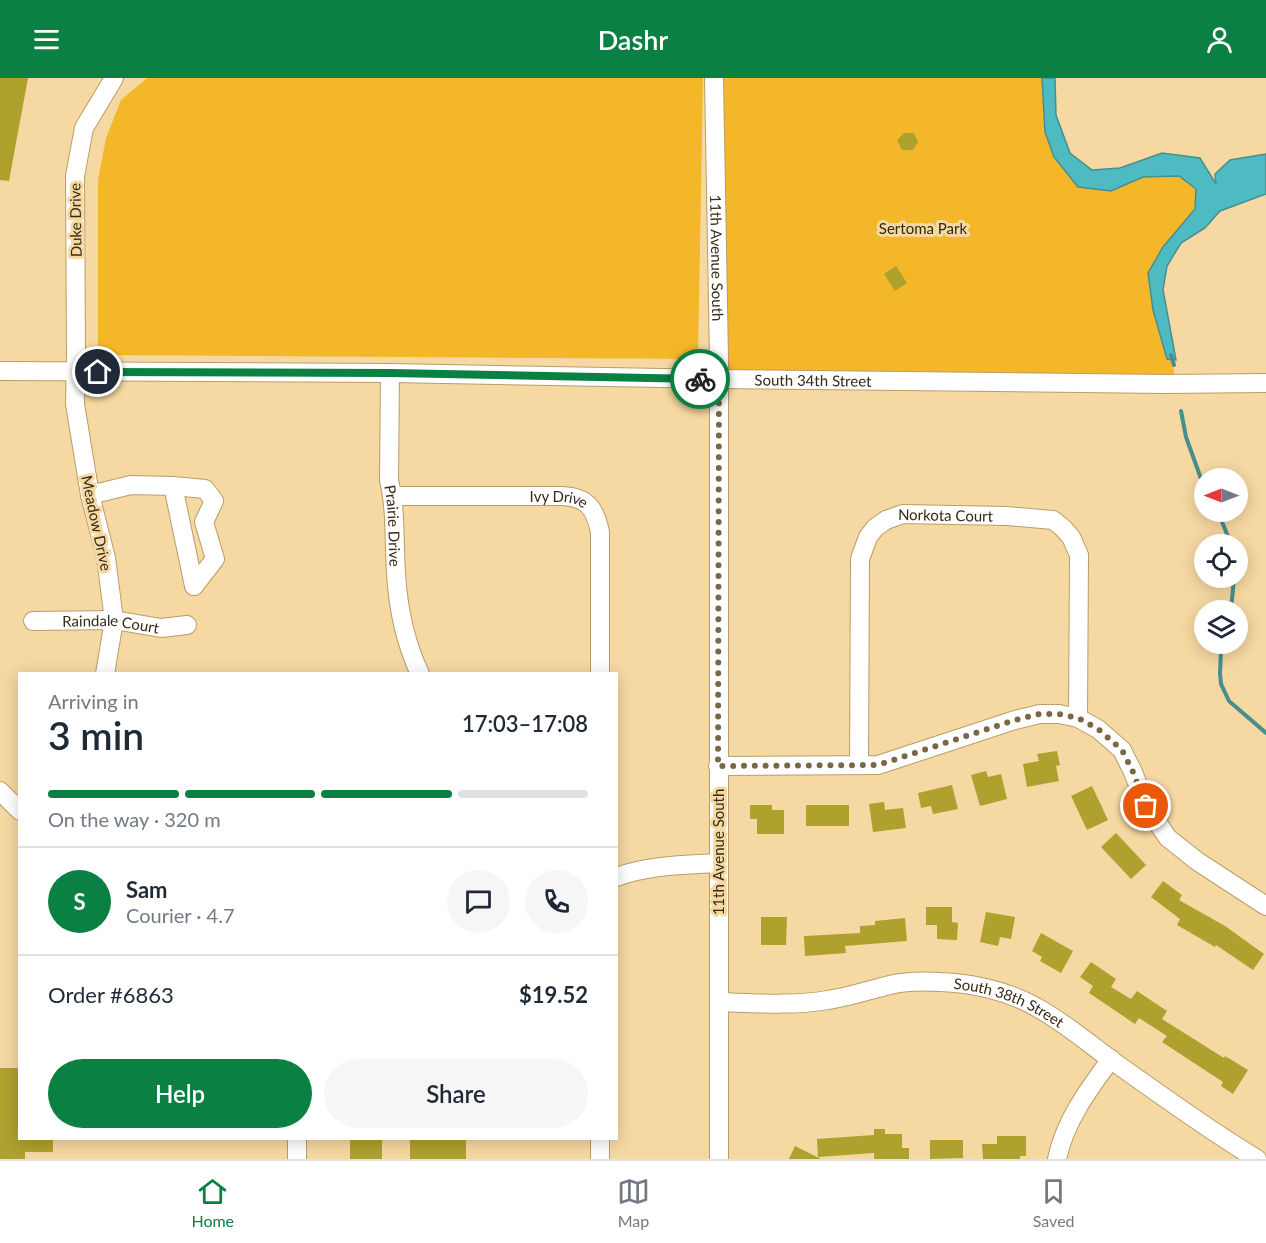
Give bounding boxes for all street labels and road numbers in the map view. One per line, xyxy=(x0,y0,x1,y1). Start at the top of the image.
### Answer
street label: Duke Drive xyxy=(65,183,85,257)
street label: 11th Avenue South xyxy=(707,194,727,322)
street label: South 34th Street xyxy=(754,370,872,390)
street label: Meadow Drive xyxy=(78,474,116,572)
street label: Prairie Drive xyxy=(381,483,405,567)
street label: Ivy Drive xyxy=(530,487,592,511)
street label: Norkota Court xyxy=(898,505,994,525)
street label: Raindale Court xyxy=(62,611,161,637)
street label: 11th Avenue South xyxy=(709,789,727,915)
street label: South 38th Street xyxy=(953,974,1068,1031)

